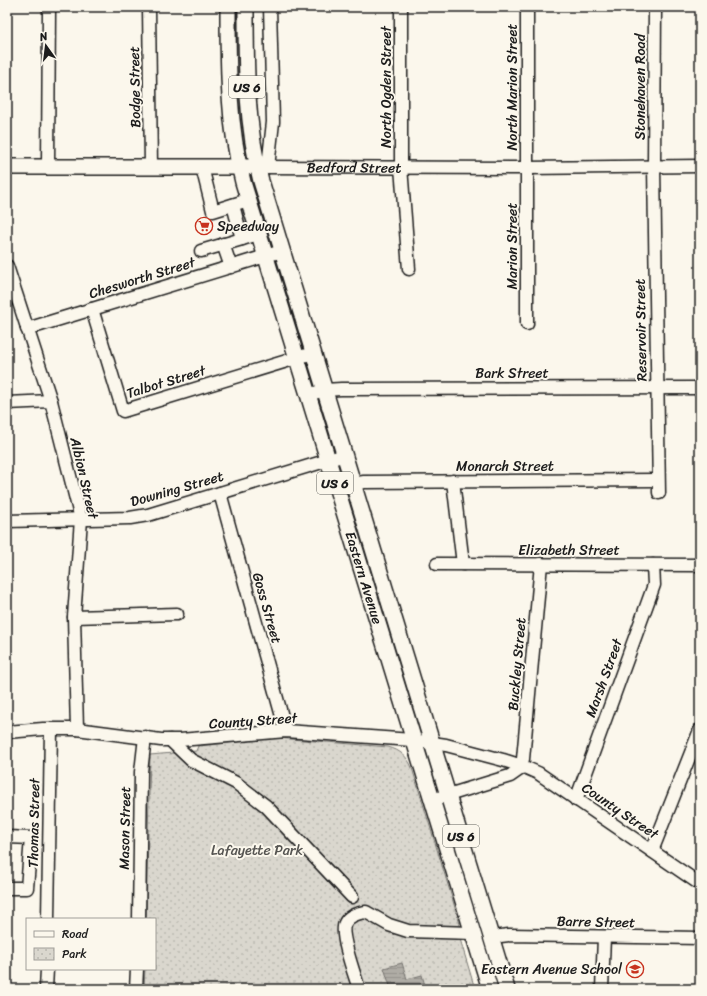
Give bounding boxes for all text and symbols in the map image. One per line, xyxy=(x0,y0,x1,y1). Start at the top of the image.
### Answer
street label: North Marion Street xyxy=(500,24,525,150)
street label: North Ogden Street xyxy=(374,25,399,148)
north arrow xyxy=(26,26,66,66)
text: N xyxy=(37,27,50,47)
street label: Stonehaven Road xyxy=(628,32,653,140)
street label: Bodge Street xyxy=(122,46,148,128)
road number: US 6 xyxy=(229,76,265,98)
street label: Bedford Street xyxy=(307,155,401,180)
street label: Marion Street xyxy=(500,203,525,289)
place label: Speedway xyxy=(217,214,280,239)
supermarket icon: Speedway xyxy=(194,216,214,236)
street label: Chesworth Street xyxy=(86,250,200,306)
street label: Reservoir Street xyxy=(628,279,654,381)
street label: Talbot Street xyxy=(123,358,210,406)
street label: Bark Street xyxy=(475,361,549,386)
street label: Albion Street xyxy=(62,434,106,523)
street label: Monarch Street xyxy=(456,454,554,479)
street label: Downing Street xyxy=(127,464,227,514)
road number: US 6 xyxy=(317,472,353,494)
street label: Eastern Avenue xyxy=(338,528,390,627)
street label: Elizabeth Street xyxy=(518,538,620,563)
street label: Goss Street xyxy=(245,569,289,647)
street label: Buckley Street xyxy=(500,616,534,712)
street label: Marsh Street xyxy=(578,634,630,721)
street label: County Street xyxy=(208,705,299,737)
street label: County Street xyxy=(576,776,665,847)
street label: Thomas Street xyxy=(21,777,47,868)
street label: Mason Street xyxy=(112,786,138,870)
road number: US 6 xyxy=(443,825,479,847)
park label: Lafayette Park xyxy=(211,838,303,863)
street label: Barre Street xyxy=(557,909,635,935)
legend xyxy=(26,918,156,970)
text: Road xyxy=(62,923,89,945)
text: Park xyxy=(62,943,87,965)
place label: Eastern Avenue School xyxy=(481,957,623,982)
school or university icon: Eastern Avenue School xyxy=(625,959,645,979)

